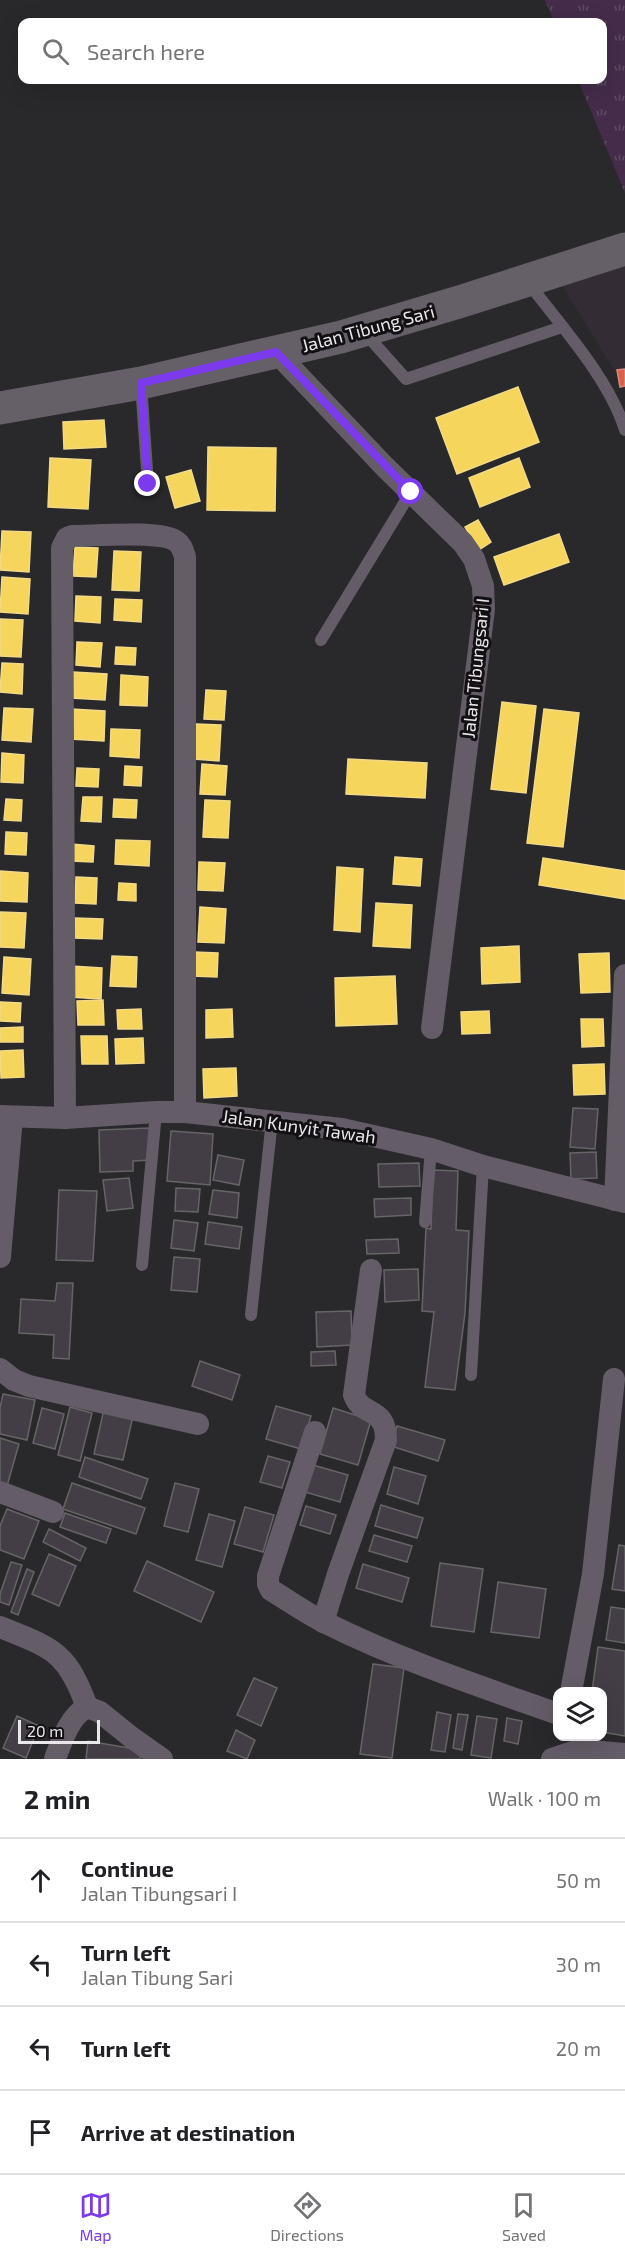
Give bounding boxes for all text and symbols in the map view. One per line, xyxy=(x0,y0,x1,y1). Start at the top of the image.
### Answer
search box xyxy=(18,18,607,84)
icon: search xyxy=(39,35,72,68)
text: Search here xyxy=(87,38,205,64)
street label: Jalan Tibung Sari xyxy=(299,300,437,356)
route end xyxy=(134,470,160,496)
route start xyxy=(397,478,423,504)
street label: Jalan Tibungsari I xyxy=(457,597,493,739)
street label: Jalan Kunyit Tawah xyxy=(221,1104,377,1148)
map controls xyxy=(553,1687,607,1741)
button: layers xyxy=(553,1687,607,1741)
scale bar xyxy=(18,1717,100,1744)
text: 20 m xyxy=(27,1721,63,1740)
text: 2 min xyxy=(24,1783,90,1814)
text: Walk · 100 m xyxy=(488,1786,601,1810)
text: Continue xyxy=(81,1855,174,1881)
icon: ahead xyxy=(24,1864,57,1897)
text: 50 m xyxy=(556,1868,601,1892)
text: Jalan Tibungsari I xyxy=(81,1881,237,1905)
text: Turn left xyxy=(81,1939,170,1965)
icon: left xyxy=(24,1948,57,1981)
text: 30 m xyxy=(556,1952,601,1976)
text: Jalan Tibung Sari xyxy=(81,1965,233,1989)
icon: left xyxy=(24,2032,57,2065)
text: Turn left xyxy=(81,2035,170,2061)
text: 20 m xyxy=(556,2036,601,2060)
icon: arrive xyxy=(24,2116,57,2149)
text: Arrive at destination xyxy=(81,2119,295,2145)
tab: Map xyxy=(79,2189,112,2244)
tab: Directions xyxy=(270,2189,344,2244)
tab: Saved xyxy=(502,2189,546,2244)

